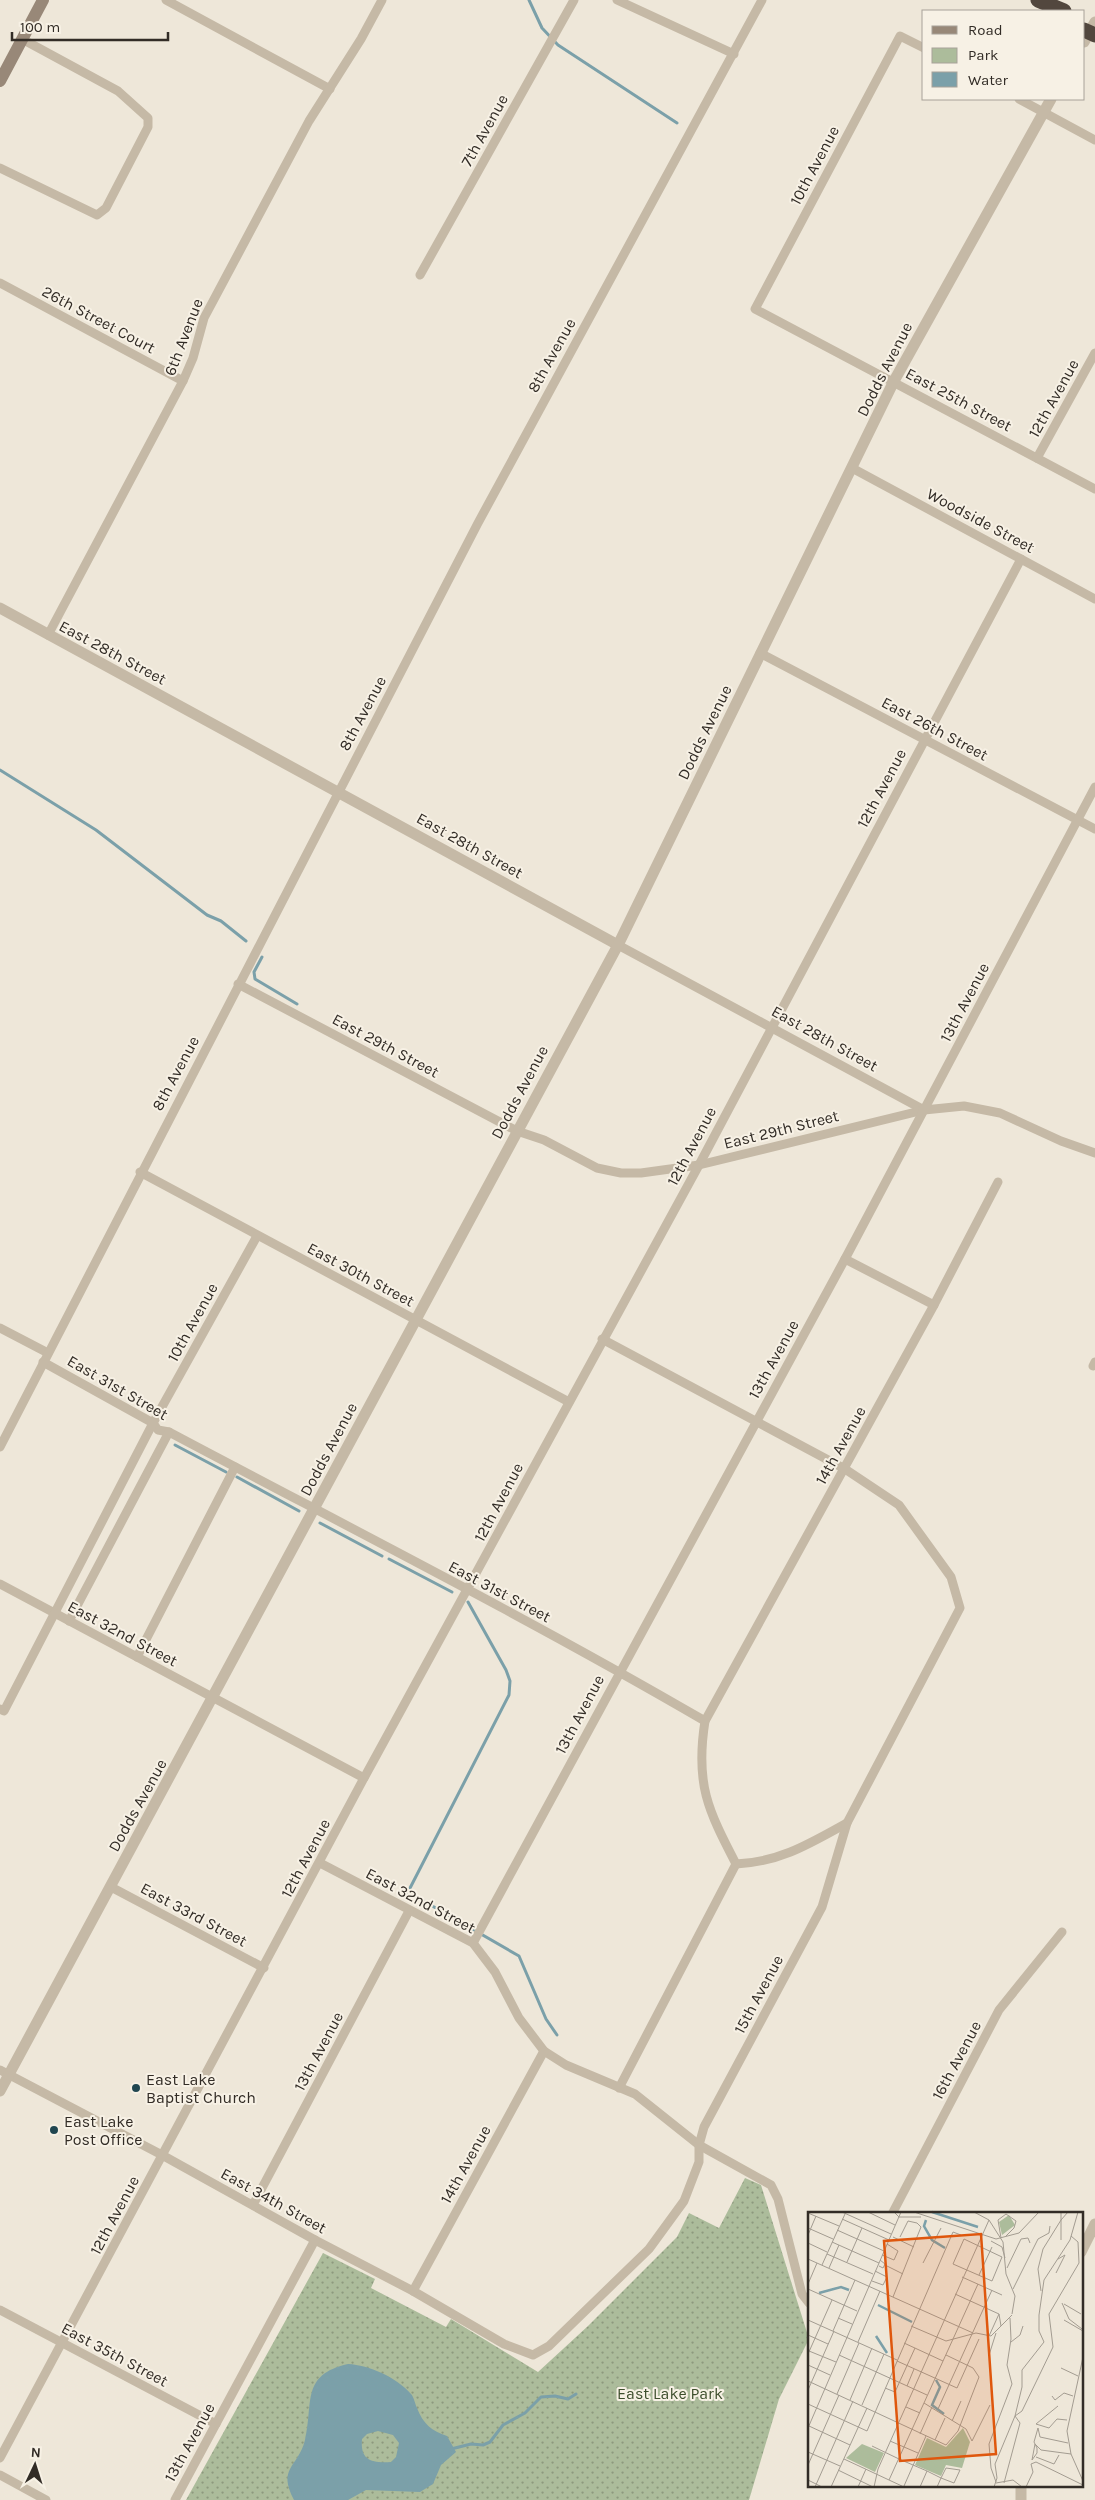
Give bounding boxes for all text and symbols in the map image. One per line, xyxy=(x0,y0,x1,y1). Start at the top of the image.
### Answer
scale bar xyxy=(12,10,169,42)
legend xyxy=(922,10,1085,100)
text: 100 m xyxy=(20,18,60,36)
text: Road xyxy=(968,21,1003,39)
text: Park xyxy=(968,46,998,64)
text: Water xyxy=(968,71,1009,89)
street label: 7th Avenue xyxy=(457,91,512,170)
street label: 10th Avenue xyxy=(786,122,843,208)
street label: 26th Street Court xyxy=(39,282,159,357)
street label: 6th Avenue xyxy=(160,296,207,379)
street label: 8th Avenue xyxy=(523,315,580,396)
street label: Dodds Avenue xyxy=(853,319,916,419)
street label: 12th Avenue xyxy=(1024,356,1083,441)
street label: East 25th Street xyxy=(902,363,1015,435)
street label: Woodside Street xyxy=(924,484,1038,557)
street label: East 28th Street xyxy=(56,616,170,689)
street label: 8th Avenue xyxy=(335,673,390,754)
street label: Dodds Avenue xyxy=(673,682,736,783)
street label: East 26th Street xyxy=(878,692,991,764)
street label: 12th Avenue xyxy=(853,746,910,831)
street label: East 28th Street xyxy=(413,808,526,882)
street label: 13th Avenue xyxy=(936,959,993,1045)
street label: East 28th Street xyxy=(768,1001,881,1075)
street label: East 29th Street xyxy=(329,1009,442,1082)
street label: 8th Avenue xyxy=(148,1033,203,1114)
street label: Dodds Avenue xyxy=(487,1042,552,1142)
street label: 12th Avenue xyxy=(663,1104,720,1189)
street label: East 29th Street xyxy=(722,1106,841,1153)
street label: East 30th Street xyxy=(304,1238,417,1311)
street label: 10th Avenue xyxy=(163,1280,222,1365)
street label: 13th Avenue xyxy=(744,1317,803,1402)
street label: East 31st Street xyxy=(64,1351,171,1424)
street label: Dodds Avenue xyxy=(296,1399,361,1499)
street label: 14th Avenue xyxy=(811,1403,870,1488)
street label: 12th Avenue xyxy=(470,1460,527,1545)
street label: East 31st Street xyxy=(445,1557,554,1626)
street label: East 32nd Street xyxy=(65,1597,181,1670)
street label: 13th Avenue xyxy=(551,1671,608,1757)
street label: Dodds Avenue xyxy=(104,1756,171,1855)
street label: 12th Avenue xyxy=(277,1816,334,1901)
street label: East 32nd Street xyxy=(363,1864,479,1937)
street label: East 33rd Street xyxy=(137,1878,250,1951)
street label: 15th Avenue xyxy=(730,1952,787,2037)
street label: 13th Avenue xyxy=(290,2008,347,2094)
street label: 16th Avenue xyxy=(928,2018,985,2103)
place label: East Lake Baptist Church xyxy=(146,2070,256,2107)
marker: East Lake Baptist Church xyxy=(130,2082,142,2094)
place label: East Lake Post Office xyxy=(64,2112,142,2149)
street label: 14th Avenue xyxy=(436,2122,495,2207)
marker: East Lake Post Office xyxy=(48,2124,60,2136)
street label: East 34th Street xyxy=(218,2164,330,2237)
street label: 12th Avenue xyxy=(86,2173,143,2258)
inset map xyxy=(808,2212,1082,2488)
street label: East 35th Street xyxy=(58,2318,171,2391)
park label: East Lake Park xyxy=(617,2384,723,2403)
street label: 13th Avenue xyxy=(160,2400,219,2485)
north arrow xyxy=(10,2440,60,2490)
text: N xyxy=(30,2444,41,2461)

